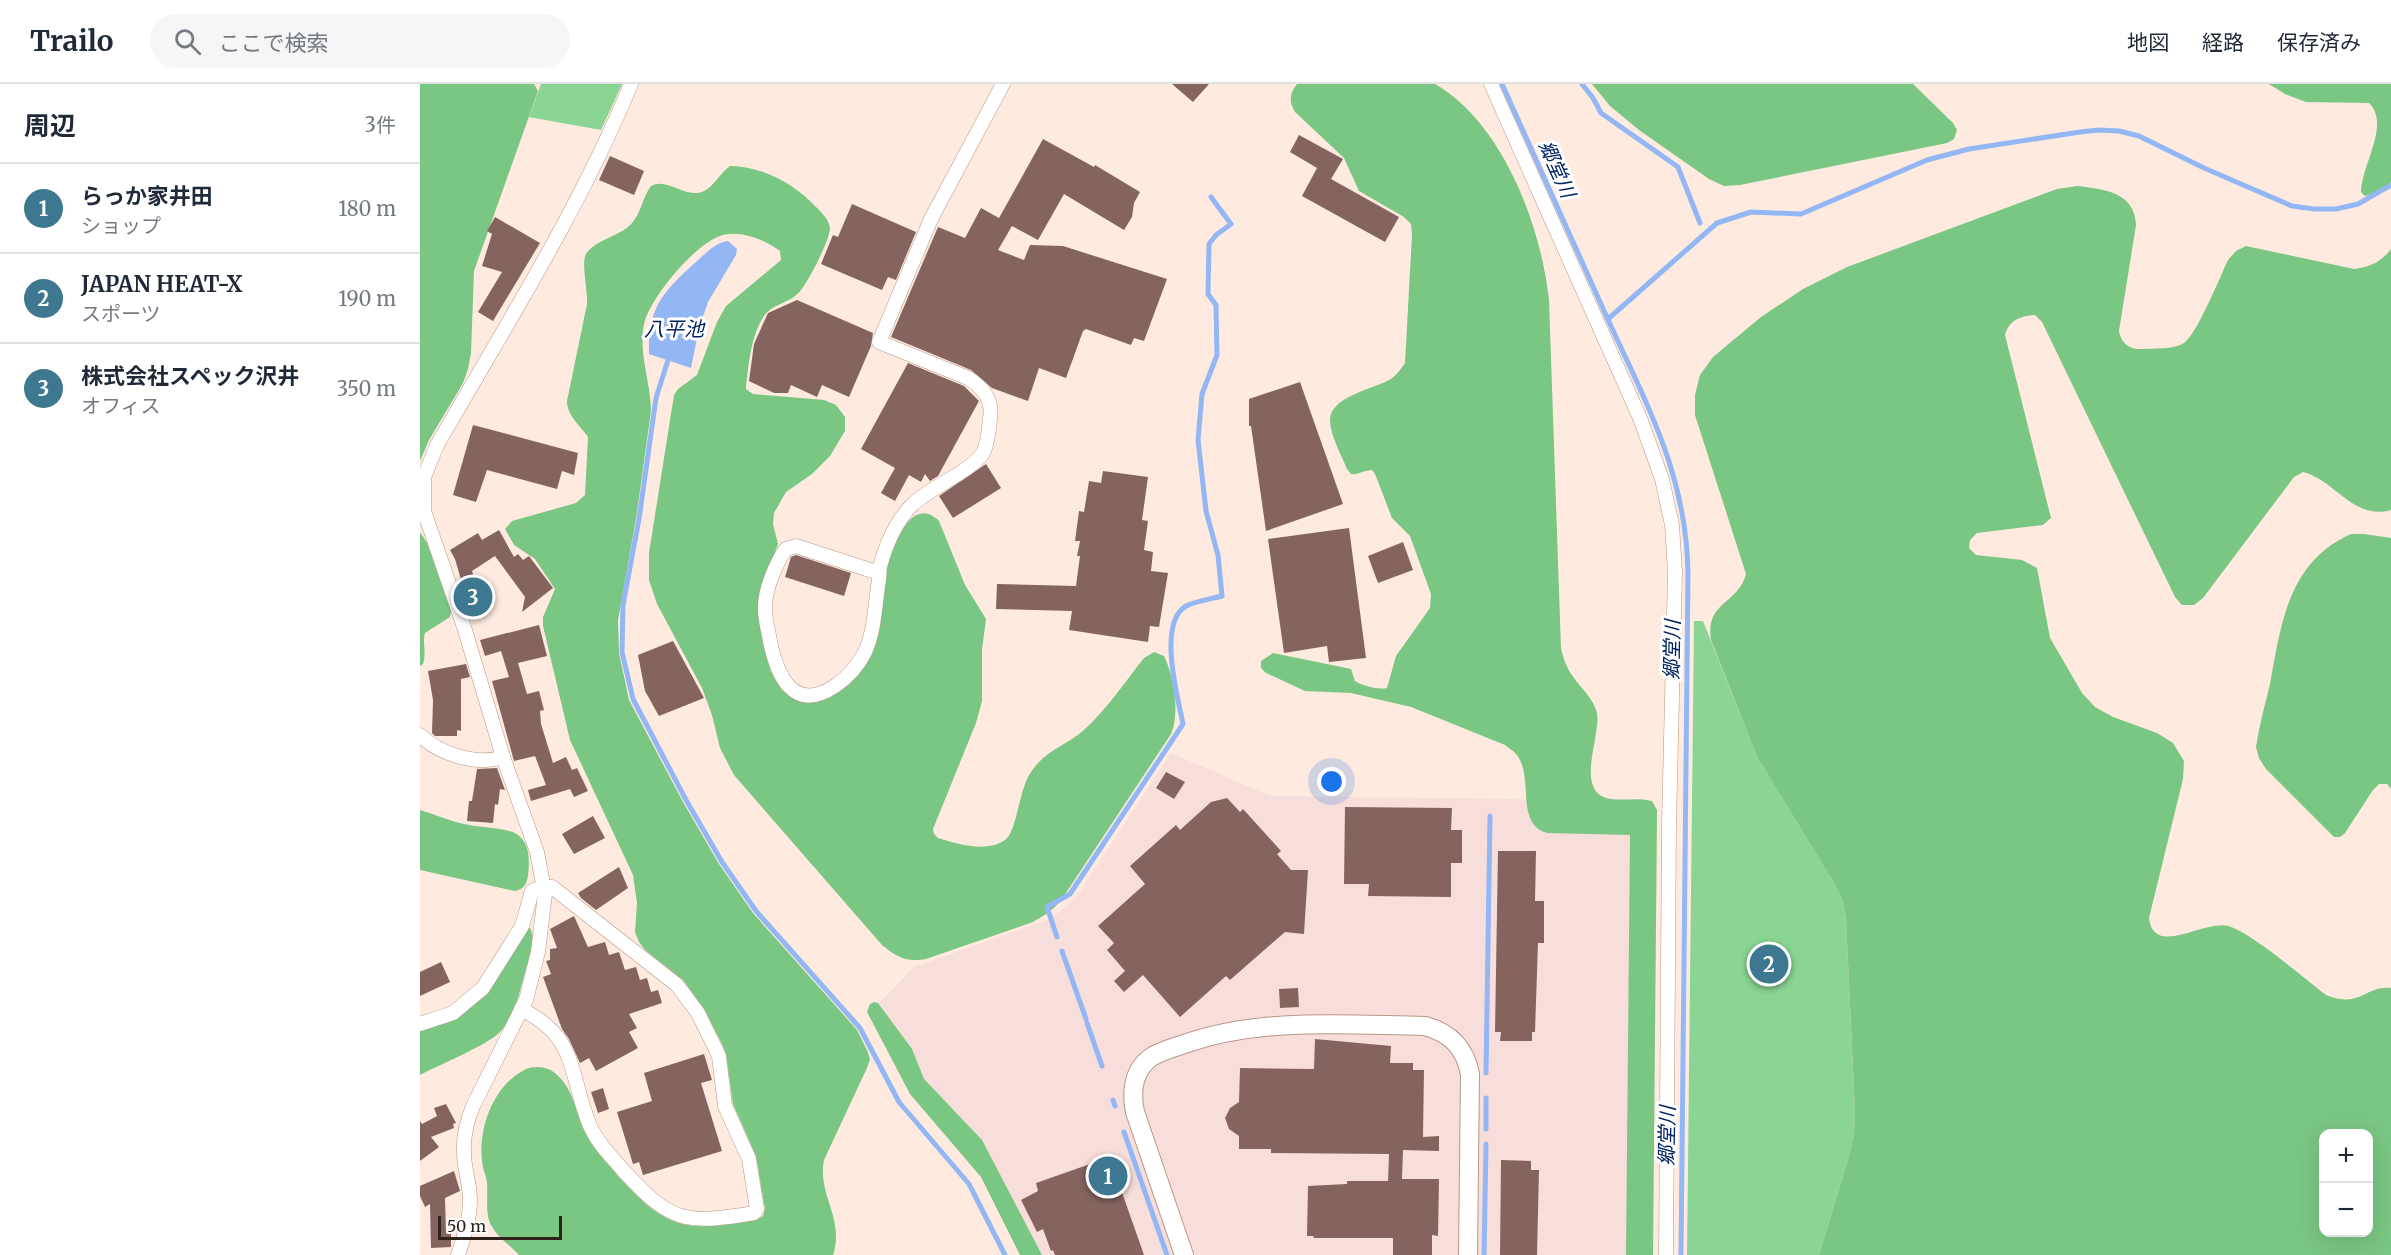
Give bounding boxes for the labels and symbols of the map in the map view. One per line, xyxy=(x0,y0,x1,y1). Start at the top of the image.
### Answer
water label: 郷堂川 xyxy=(1534,136,1582,203)
water label: 八平池 xyxy=(644,316,706,341)
pin: 3 xyxy=(454,574,492,620)
water label: 郷堂川 xyxy=(1658,618,1685,680)
your location xyxy=(1317,767,1346,796)
pin: 2 xyxy=(1750,942,1788,986)
water label: 郷堂川 xyxy=(1653,1104,1680,1166)
pin: 1 xyxy=(1088,1154,1128,1198)
scale bar xyxy=(438,1213,562,1240)

